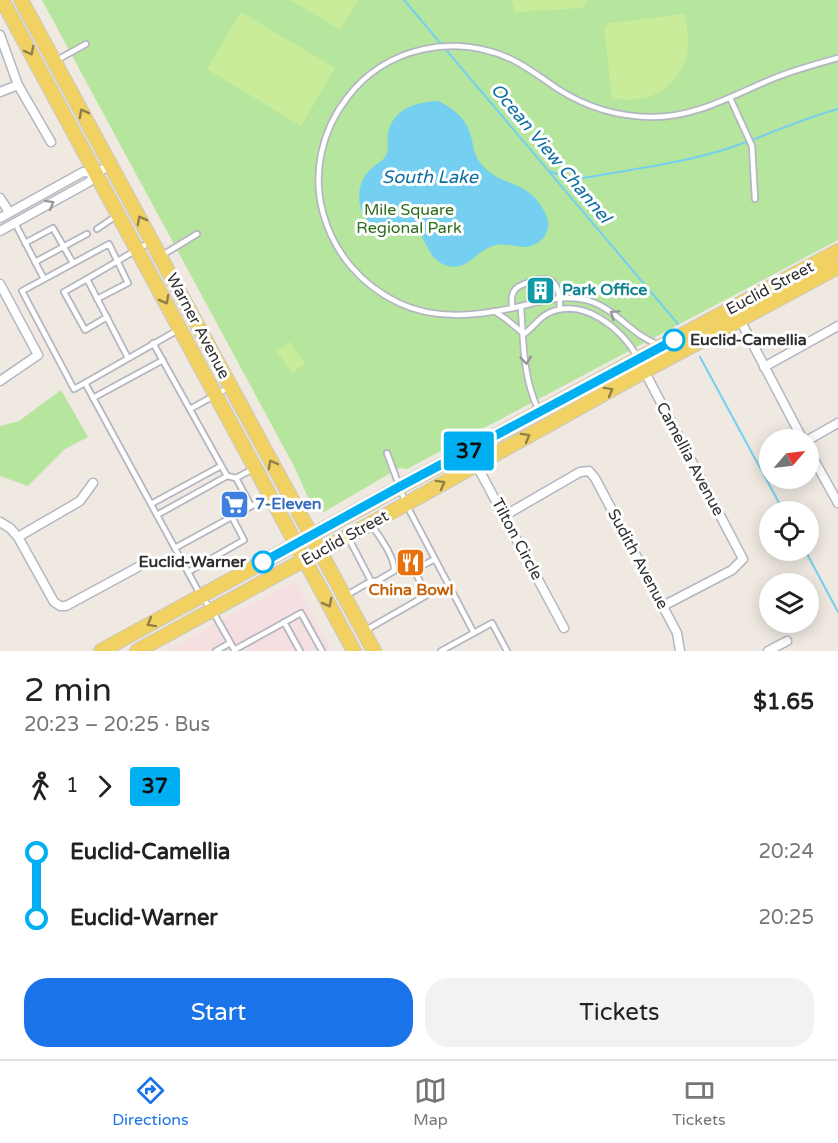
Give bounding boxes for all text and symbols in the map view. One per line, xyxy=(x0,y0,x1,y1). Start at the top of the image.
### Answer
one-way arrow xyxy=(23,45,34,56)
water label: Ocean View Channel xyxy=(486,79,618,229)
one-way arrow xyxy=(79,109,90,120)
water label: South Lake xyxy=(382,166,479,188)
one-way arrow xyxy=(43,200,54,211)
park label: Mile Square Regional Park xyxy=(356,200,462,238)
one-way arrow xyxy=(137,216,148,226)
street label: Euclid Street xyxy=(723,257,817,319)
street label: Warner Avenue xyxy=(162,270,234,382)
building icon: Park Office xyxy=(525,274,557,306)
place label: Park Office xyxy=(562,280,647,300)
one-way arrow xyxy=(158,294,169,305)
one-way arrow xyxy=(610,310,621,321)
marker: Euclid-Camellia xyxy=(663,329,685,351)
place label: Euclid-Camellia xyxy=(690,330,807,350)
one-way arrow xyxy=(519,355,532,364)
one-way arrow xyxy=(603,387,614,398)
street label: Camellia Avenue xyxy=(652,399,728,519)
north arrow xyxy=(759,429,819,489)
map controls xyxy=(759,429,819,633)
line badge: 37 xyxy=(442,432,496,470)
one-way arrow xyxy=(519,433,530,445)
text: 37 xyxy=(456,439,482,464)
one-way arrow xyxy=(268,459,279,470)
one-way arrow xyxy=(435,480,446,491)
supermarket icon: 7-Eleven xyxy=(218,488,250,520)
place label: 7-Eleven xyxy=(255,494,322,514)
street label: Tilton Circle xyxy=(487,495,547,583)
button: locate xyxy=(759,501,819,561)
street label: Sudith Avenue xyxy=(603,505,673,613)
street label: Euclid Street xyxy=(298,506,392,570)
restaurant icon: China Bowl xyxy=(395,546,427,578)
marker: Euclid-Warner xyxy=(252,551,274,573)
place label: Euclid-Warner xyxy=(139,552,247,572)
button: layers xyxy=(759,573,819,633)
place label: China Bowl xyxy=(368,580,454,600)
one-way arrow xyxy=(321,597,332,608)
one-way arrow xyxy=(147,616,157,627)
text: 2 min xyxy=(24,671,112,710)
text: $1.65 xyxy=(753,689,814,715)
text: 20:23 – 20:25 · Bus xyxy=(24,713,210,737)
icon: walk xyxy=(24,770,57,803)
icon: forward xyxy=(88,770,121,803)
text: 1 xyxy=(66,774,79,798)
text: 37 xyxy=(142,774,168,799)
text: Euclid-Camellia xyxy=(70,839,230,865)
text: 20:24 xyxy=(759,840,814,864)
text: Euclid-Warner xyxy=(70,905,218,931)
text: 20:25 xyxy=(759,906,814,930)
button: Start xyxy=(24,978,413,1047)
button: Tickets xyxy=(425,978,814,1047)
tab: Directions xyxy=(112,1074,189,1130)
tab: Map xyxy=(413,1074,448,1130)
tab: Tickets xyxy=(672,1074,726,1130)

